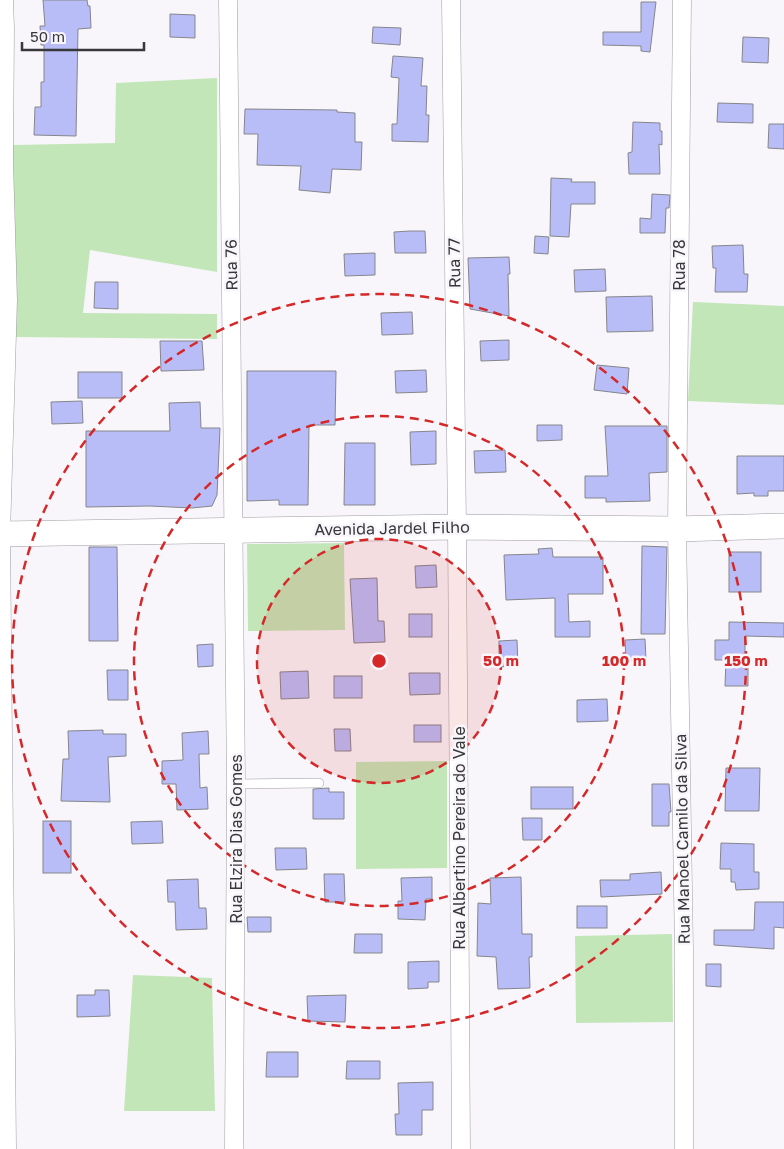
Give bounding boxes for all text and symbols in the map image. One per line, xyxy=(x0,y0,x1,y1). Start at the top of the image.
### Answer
scale bar xyxy=(22,20,145,52)
text: 50 m xyxy=(30,27,65,45)
street label: Rua 77 xyxy=(444,238,464,288)
street label: Rua 76 xyxy=(221,239,241,291)
street label: Rua 78 xyxy=(669,239,689,291)
street label: Avenida Jardel Filho xyxy=(314,517,470,539)
text: 50 m xyxy=(483,651,519,669)
text: 100 m xyxy=(602,651,646,669)
text: 150 m xyxy=(724,651,768,669)
centre of rings xyxy=(370,652,388,670)
street label: Rua Albertino Pereira do Vale xyxy=(449,726,469,950)
street label: Rua Manoel Camilo da Silva xyxy=(670,734,694,944)
street label: Rua Elzira Dias Gomes xyxy=(226,754,246,924)

